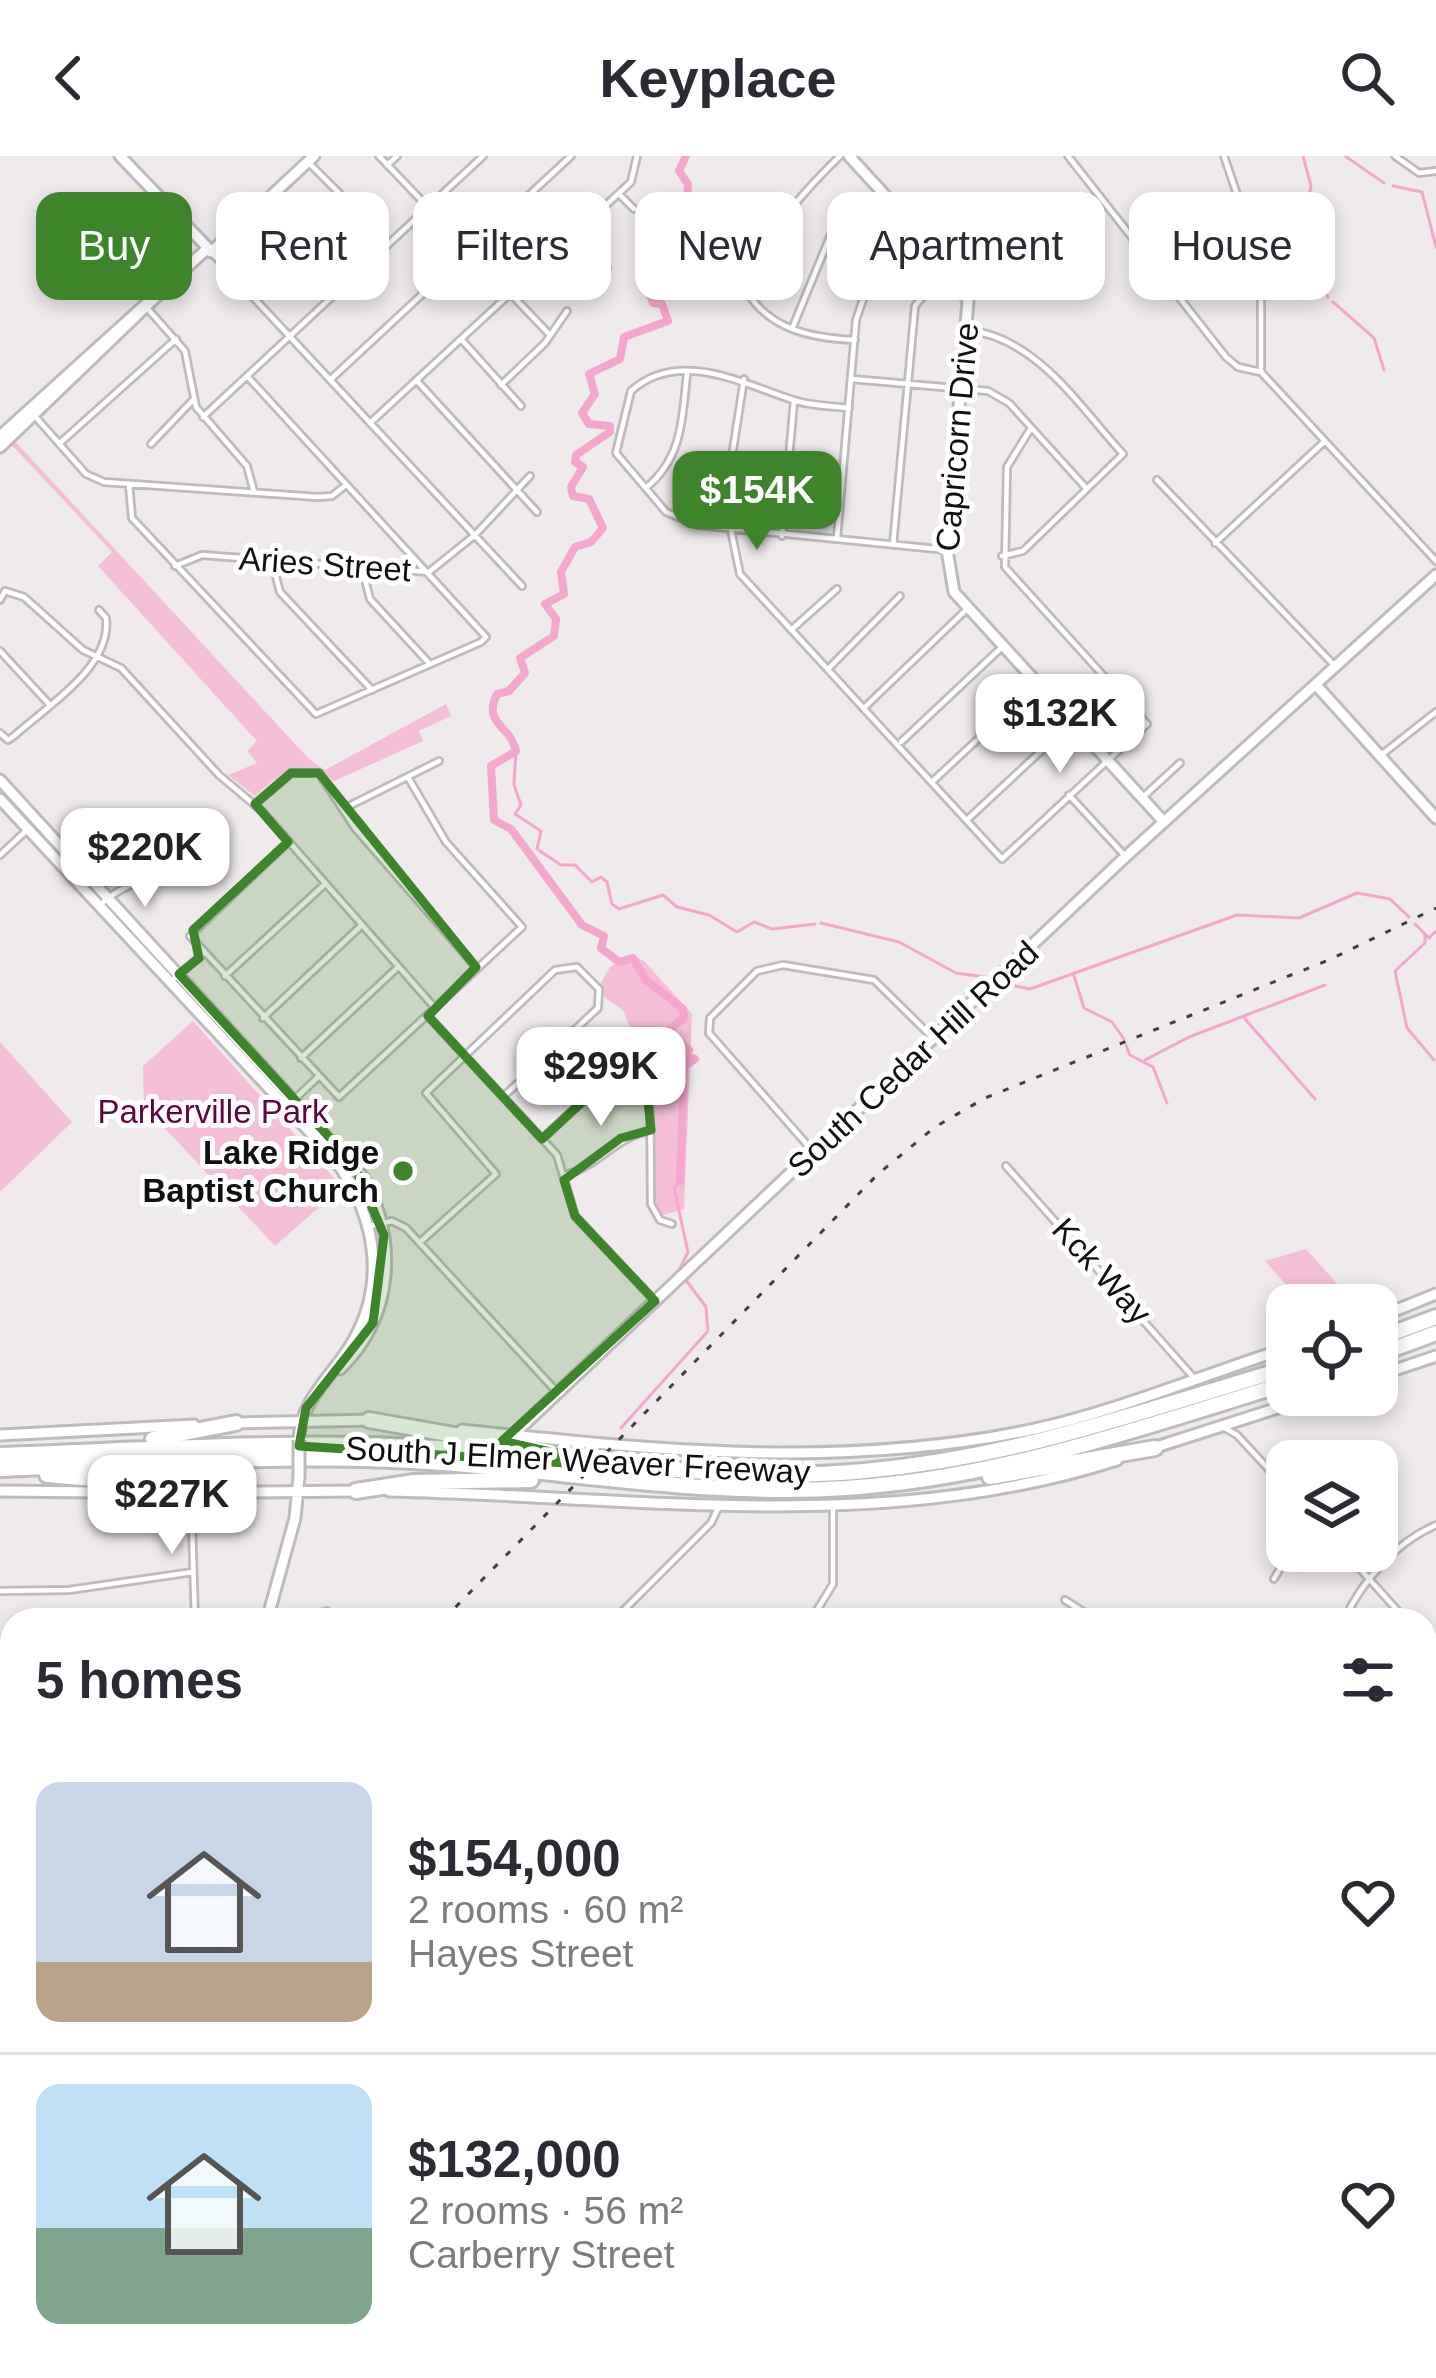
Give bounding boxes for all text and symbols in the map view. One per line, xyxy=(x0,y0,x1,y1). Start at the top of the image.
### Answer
icon: back xyxy=(36,45,102,111)
icon: search xyxy=(1334,45,1400,111)
text: Keyplace xyxy=(599,48,837,108)
chip: Buy xyxy=(36,192,192,300)
chip: Rent xyxy=(216,192,389,300)
chip: Filters xyxy=(413,192,611,300)
chip: New xyxy=(635,192,803,300)
chip: Apartment xyxy=(827,192,1105,300)
chip: House xyxy=(1129,192,1335,300)
street label: Capricorn Drive xyxy=(929,321,985,553)
pin: $154K xyxy=(673,451,841,553)
text: $154K xyxy=(700,468,814,511)
street label: Aries Street xyxy=(238,540,412,588)
pin: $132K xyxy=(976,674,1144,776)
text: $132K xyxy=(1003,691,1117,734)
pin: $220K xyxy=(61,808,229,910)
text: $220K xyxy=(88,825,202,868)
street label: South Cedar Hill Road xyxy=(780,934,1046,1184)
pin: $299K xyxy=(517,1027,685,1129)
text: $299K xyxy=(544,1044,658,1087)
park label: Parkerville Park xyxy=(97,1093,329,1130)
place label: Lake Ridge Baptist Church xyxy=(142,1134,379,1209)
marker: Lake Ridge Baptist Church xyxy=(390,1158,416,1184)
street label: Kck Way xyxy=(1045,1211,1159,1332)
map controls xyxy=(1266,1284,1398,1572)
button: locate xyxy=(1266,1284,1398,1416)
street label: South J Elmer Weaver Freeway xyxy=(345,1429,812,1491)
button: layers xyxy=(1266,1440,1398,1572)
pin: $227K xyxy=(88,1455,256,1557)
text: $227K xyxy=(115,1472,229,1515)
icon: filters xyxy=(1335,1647,1401,1713)
text: 5 homes xyxy=(36,1652,243,1709)
icon: home xyxy=(132,1830,276,1974)
text: $154,000 xyxy=(408,1830,621,1887)
icon: heart xyxy=(1335,1869,1401,1935)
text: 2 rooms · 60 m² xyxy=(408,1888,683,1931)
text: Hayes Street xyxy=(408,1932,633,1975)
text: $132,000 xyxy=(408,2131,621,2188)
icon: home xyxy=(132,2132,276,2276)
icon: heart xyxy=(1335,2171,1401,2237)
text: 2 rooms · 56 m² xyxy=(408,2189,683,2232)
text: Carberry Street xyxy=(408,2233,675,2276)

